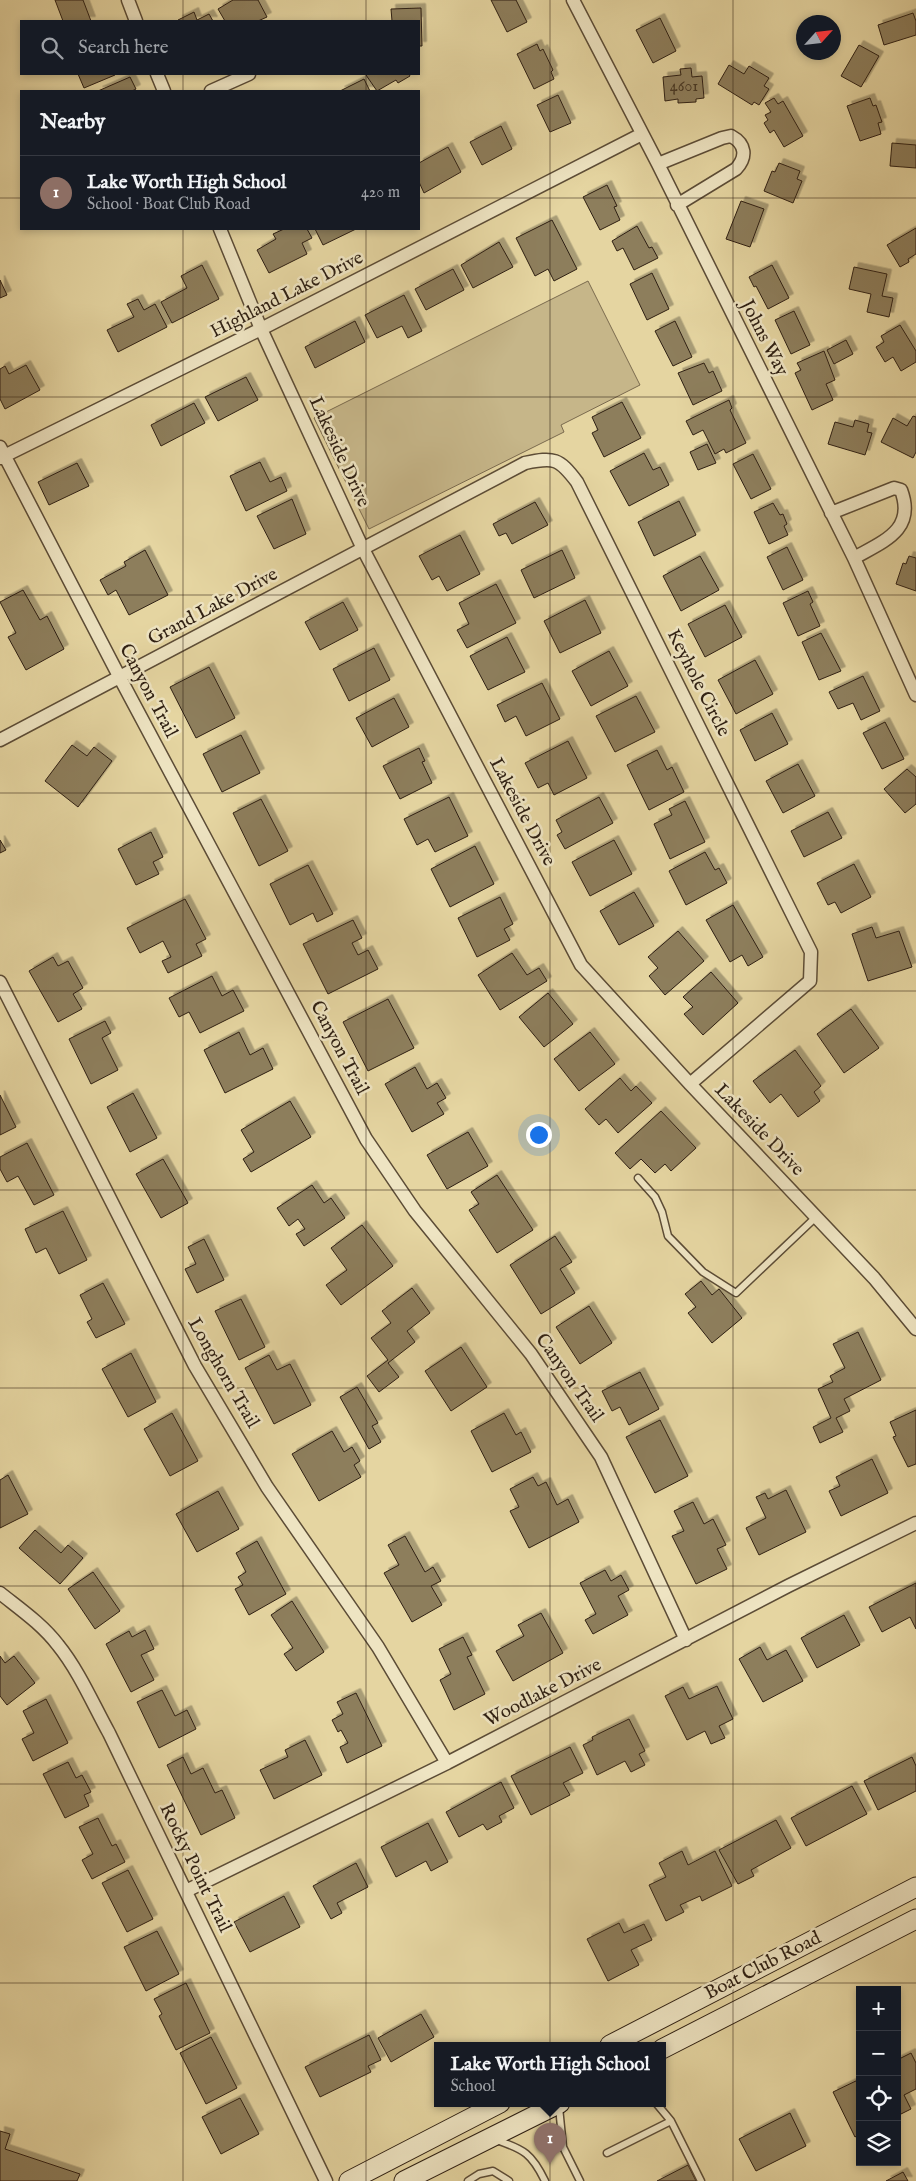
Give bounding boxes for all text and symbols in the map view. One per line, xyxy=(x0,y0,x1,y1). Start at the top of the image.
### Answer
north arrow xyxy=(796,15,841,60)
search box xyxy=(20,20,420,75)
icon: search xyxy=(38,34,66,62)
text: Search here xyxy=(78,36,169,60)
house number: 4601 xyxy=(670,77,698,97)
text: Nearby xyxy=(40,109,105,136)
text: Lake Worth High School xyxy=(87,171,286,195)
text: 1 xyxy=(53,183,59,203)
text: 420 m xyxy=(361,183,400,203)
text: School · Boat Club Road xyxy=(87,195,250,215)
street label: Highland Lake Drive xyxy=(206,246,368,344)
street label: Johns Way xyxy=(734,294,794,381)
street label: Lakeside Drive xyxy=(303,393,375,511)
street label: Grand Lake Drive xyxy=(144,563,282,651)
street label: Keyhole Circle xyxy=(661,625,735,741)
street label: Canyon Trail xyxy=(113,640,183,743)
street label: Lakeside Drive xyxy=(483,754,561,871)
street label: Canyon Trail xyxy=(304,997,374,1100)
street label: Lakeside Drive xyxy=(709,1079,809,1181)
your location xyxy=(526,1122,552,1148)
street label: Longhorn Trail xyxy=(182,1313,265,1433)
street label: Canyon Trail xyxy=(530,1329,609,1428)
street label: Woodlake Drive xyxy=(480,1653,606,1733)
street label: Rocky Point Trail xyxy=(153,1799,237,1937)
street label: Boat Club Road xyxy=(701,1926,826,2006)
map controls xyxy=(856,1986,901,2166)
button: + xyxy=(856,1986,901,2031)
button: − xyxy=(856,2031,901,2076)
popup xyxy=(434,2042,666,2107)
text: Lake Worth High School xyxy=(450,2053,650,2077)
button: locate xyxy=(856,2076,901,2121)
text: School xyxy=(450,2077,495,2097)
button: layers xyxy=(856,2121,901,2166)
pin: 1 xyxy=(534,2123,566,2164)

